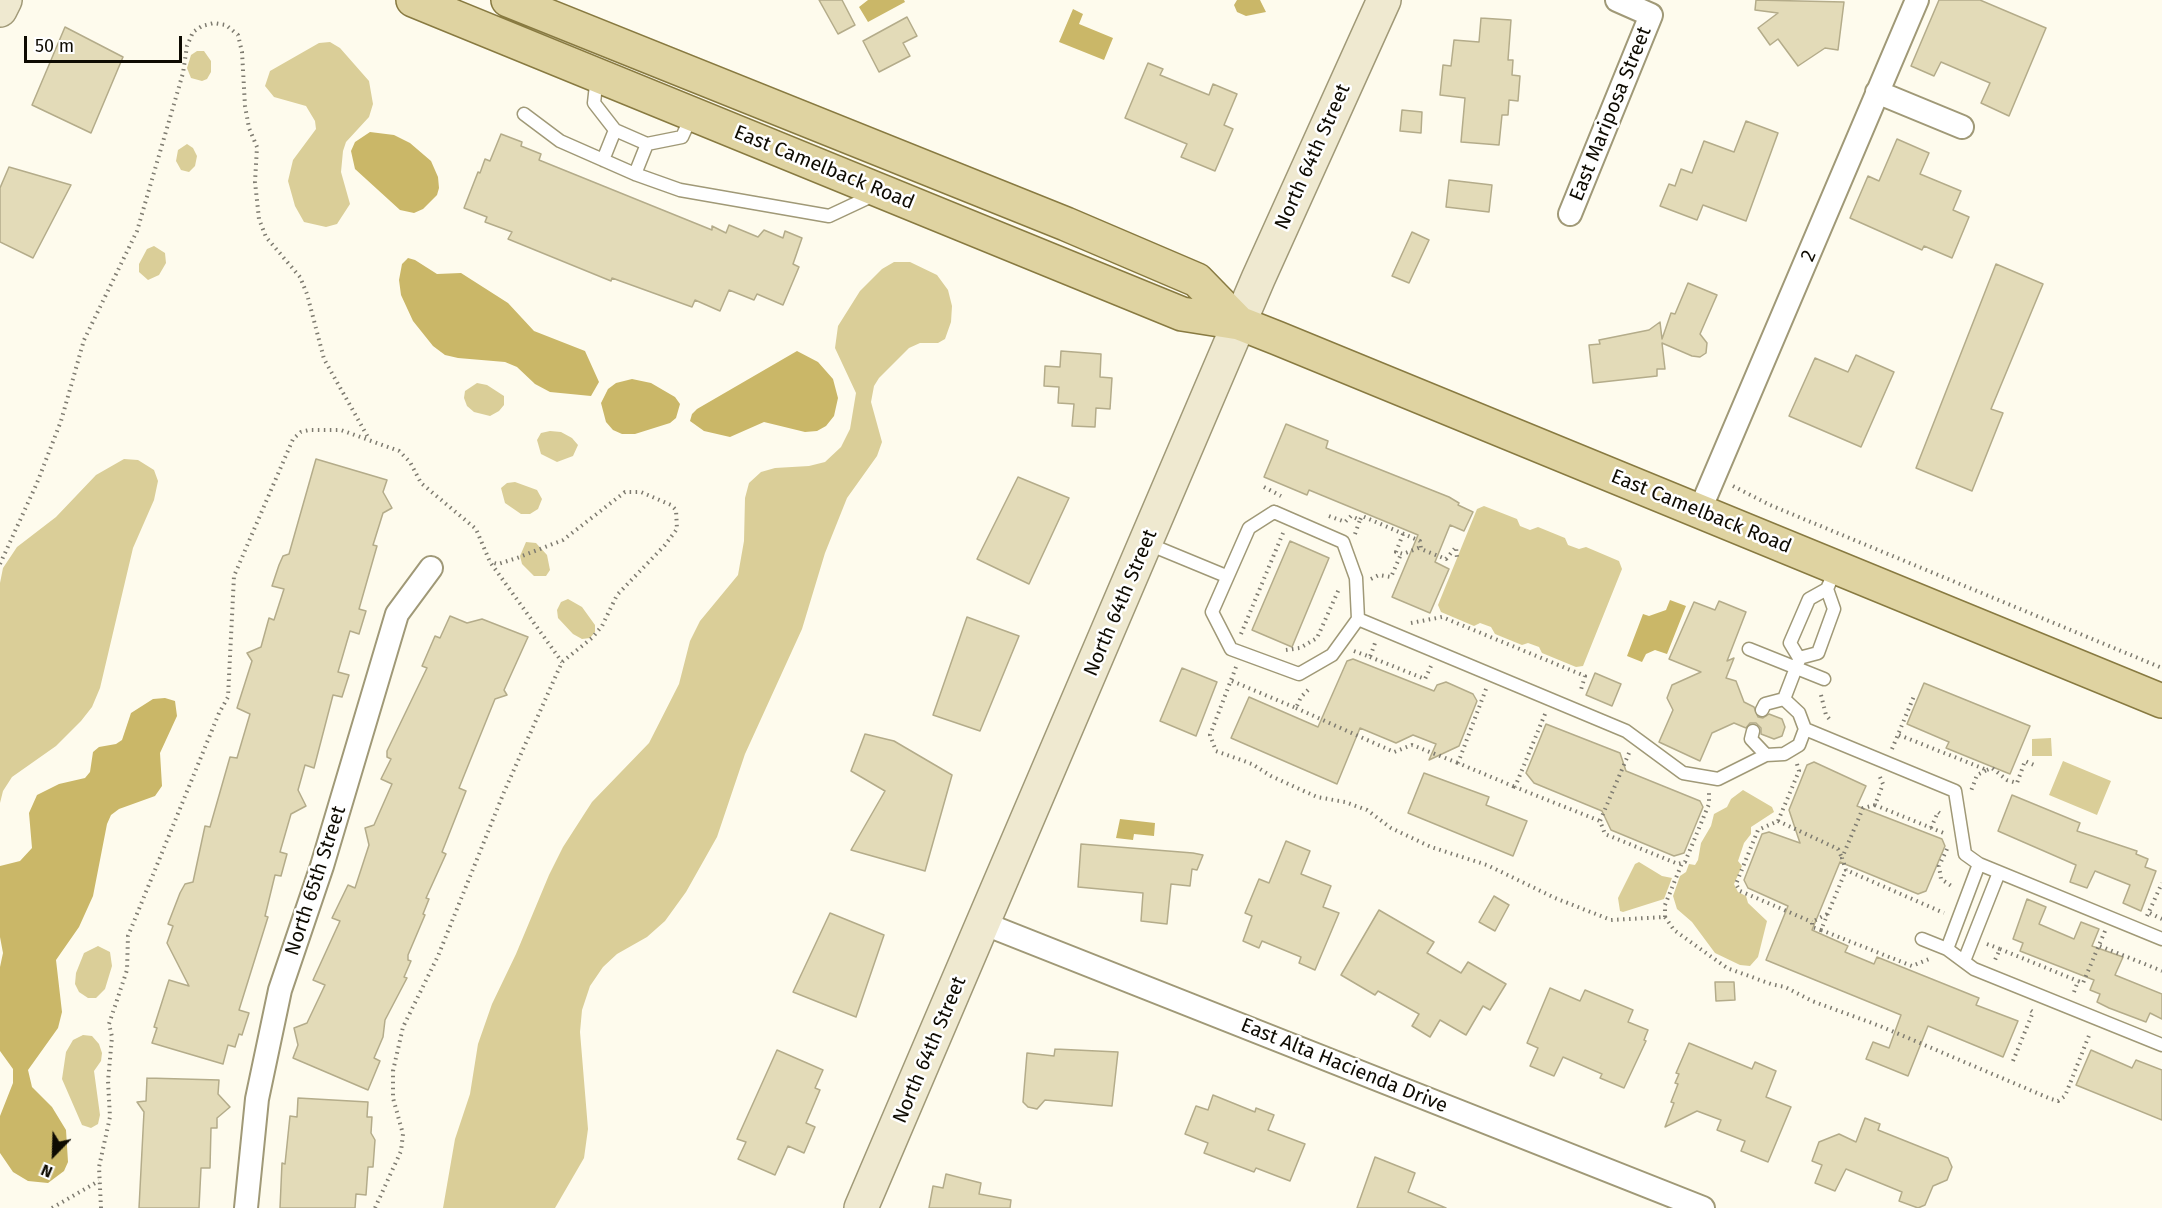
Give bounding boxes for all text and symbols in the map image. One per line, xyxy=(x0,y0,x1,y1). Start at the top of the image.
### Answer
street label: East Mariposa Street xyxy=(1565,23,1657,205)
scale bar xyxy=(27,24,184,62)
text: 50 m xyxy=(35,35,74,57)
street label: North 64th Street xyxy=(1270,80,1356,234)
street label: East Camelback Road xyxy=(730,121,918,215)
street label: 2 xyxy=(1796,247,1822,265)
street label: East Camelback Road xyxy=(1607,465,1795,559)
street label: North 64th Street xyxy=(1079,526,1163,680)
street label: North 65th Street xyxy=(280,803,352,959)
street label: North 64th Street xyxy=(888,973,972,1127)
street label: East Alta Hacienda Drive xyxy=(1237,1013,1451,1119)
north arrow xyxy=(24,1124,84,1184)
text: N xyxy=(38,1160,55,1182)

